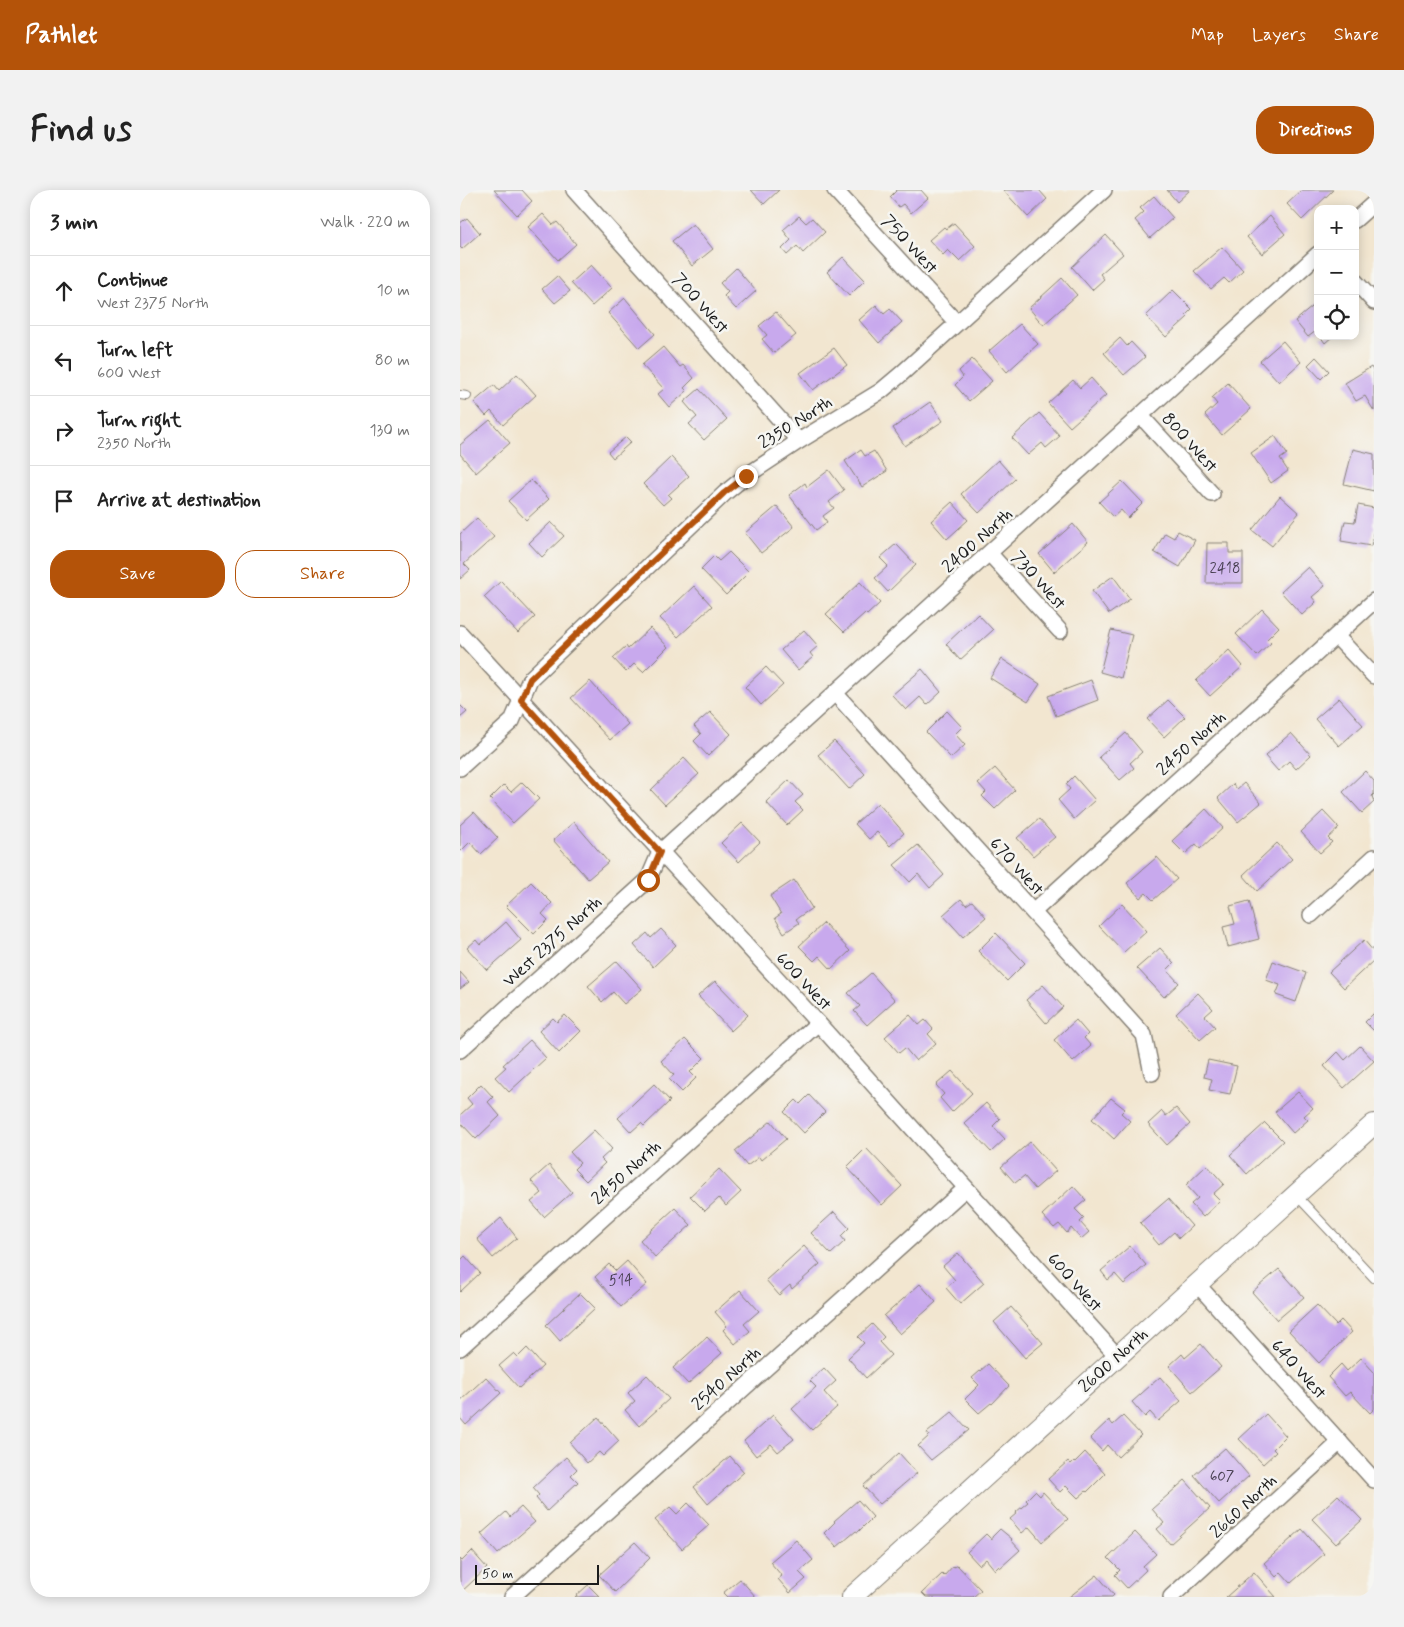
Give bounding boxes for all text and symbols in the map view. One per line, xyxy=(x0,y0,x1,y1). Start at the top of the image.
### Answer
text: Pathlet xyxy=(25,20,97,51)
text: Map xyxy=(1191,23,1224,47)
text: Layers xyxy=(1252,23,1306,47)
text: Share xyxy=(1334,23,1379,47)
button: Directions xyxy=(1256,106,1374,154)
text: Find us xyxy=(30,107,132,153)
map controls xyxy=(1314,205,1359,340)
button: + xyxy=(1314,205,1359,250)
text: 3 min xyxy=(50,209,98,237)
street label: 750 West xyxy=(876,210,943,280)
text: Walk · 220 m xyxy=(320,212,410,233)
button: − xyxy=(1314,250,1359,295)
text: Continue xyxy=(97,268,168,293)
street label: 700 West xyxy=(667,268,734,340)
icon: ahead xyxy=(50,277,78,305)
text: 10 m xyxy=(377,280,410,301)
text: West 2375 North xyxy=(97,293,209,314)
button: locate xyxy=(1314,295,1359,340)
text: Turn left xyxy=(97,338,173,363)
icon: left xyxy=(50,347,78,375)
text: 80 m xyxy=(375,350,410,371)
text: 600 West xyxy=(97,363,161,384)
street label: 2350 North xyxy=(754,391,837,455)
text: Turn right xyxy=(97,408,181,433)
street label: 800 West xyxy=(1156,408,1223,478)
icon: right xyxy=(50,417,78,445)
text: 130 m xyxy=(369,420,410,441)
text: 2350 North xyxy=(97,433,171,454)
route end xyxy=(735,465,758,488)
icon: arrive xyxy=(50,487,78,515)
text: Arrive at destination xyxy=(97,488,261,513)
street label: 2400 North xyxy=(937,503,1018,579)
street label: 730 West xyxy=(1006,546,1071,616)
button: Save xyxy=(50,550,225,598)
button: Share xyxy=(235,550,410,598)
house number: 2418 xyxy=(1210,559,1240,579)
street label: 2450 North xyxy=(1152,706,1232,782)
street label: 670 West xyxy=(984,832,1049,901)
route start xyxy=(637,869,660,892)
street label: West 2375 North xyxy=(498,891,607,993)
street label: 600 West xyxy=(770,947,837,1017)
street label: 2450 North xyxy=(587,1135,667,1211)
street label: 600 West xyxy=(1041,1248,1108,1318)
house number: 514 xyxy=(609,1271,633,1291)
street label: 2600 North xyxy=(1074,1323,1154,1399)
street label: 640 West xyxy=(1265,1335,1332,1405)
street label: 2540 North xyxy=(687,1341,767,1416)
house number: 607 xyxy=(1210,1467,1234,1487)
street label: 2660 North xyxy=(1205,1469,1283,1544)
scale bar xyxy=(475,1562,599,1585)
text: 50 m xyxy=(482,1565,513,1583)

